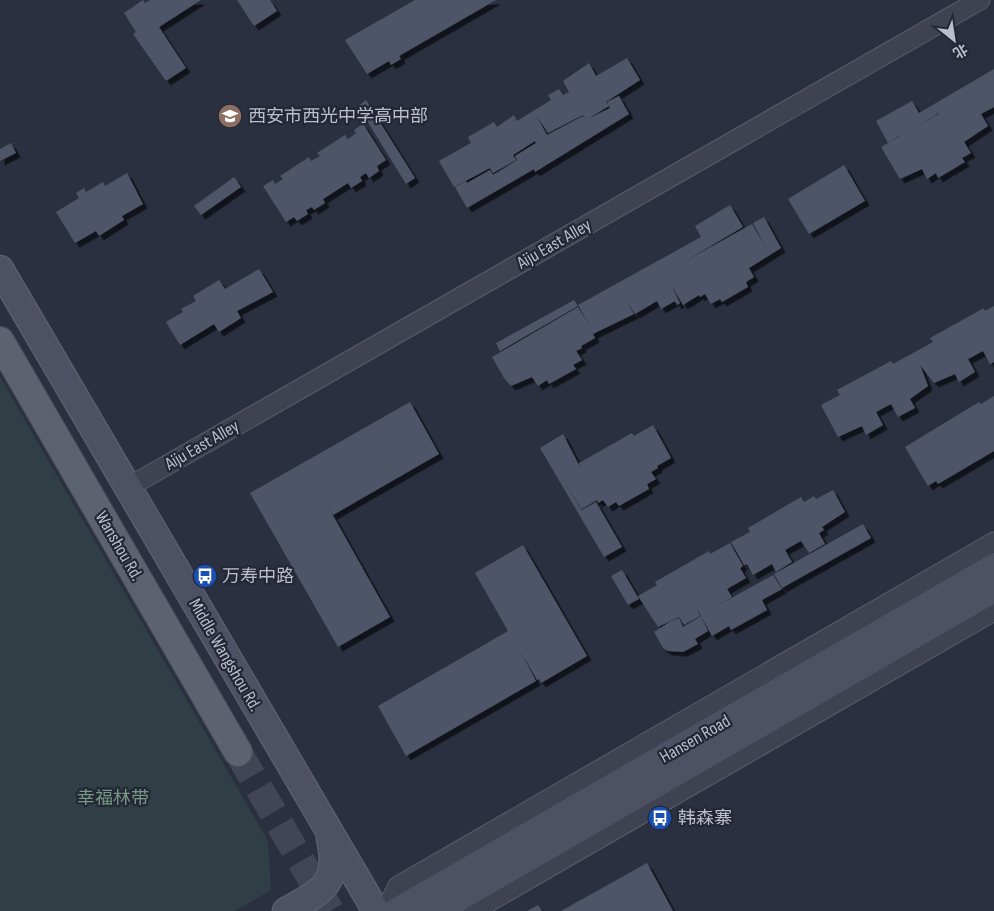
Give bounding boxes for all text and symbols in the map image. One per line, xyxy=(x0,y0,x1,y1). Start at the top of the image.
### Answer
north arrow xyxy=(929,15,979,65)
text: 北 xyxy=(950,40,971,62)
school or university icon: 西安市西光中学高中部 xyxy=(217,103,243,129)
place label: 西安市西光中学高中部 xyxy=(248,106,428,127)
street label: Aiju East Alley xyxy=(512,214,595,274)
street label: Aiju East Alley xyxy=(160,415,243,475)
street label: Wanshou Rd. xyxy=(91,507,147,585)
bus stop icon: 万寿中路 xyxy=(192,563,218,589)
place label: 万寿中路 xyxy=(222,566,294,587)
street label: Middle Wangshou Rd. xyxy=(184,595,266,715)
street label: Hansen Road xyxy=(656,710,734,768)
park label: 幸福林带 xyxy=(77,788,149,809)
bus stop icon: 韩森寨 xyxy=(647,805,673,831)
place label: 韩森寨 xyxy=(678,808,732,829)

